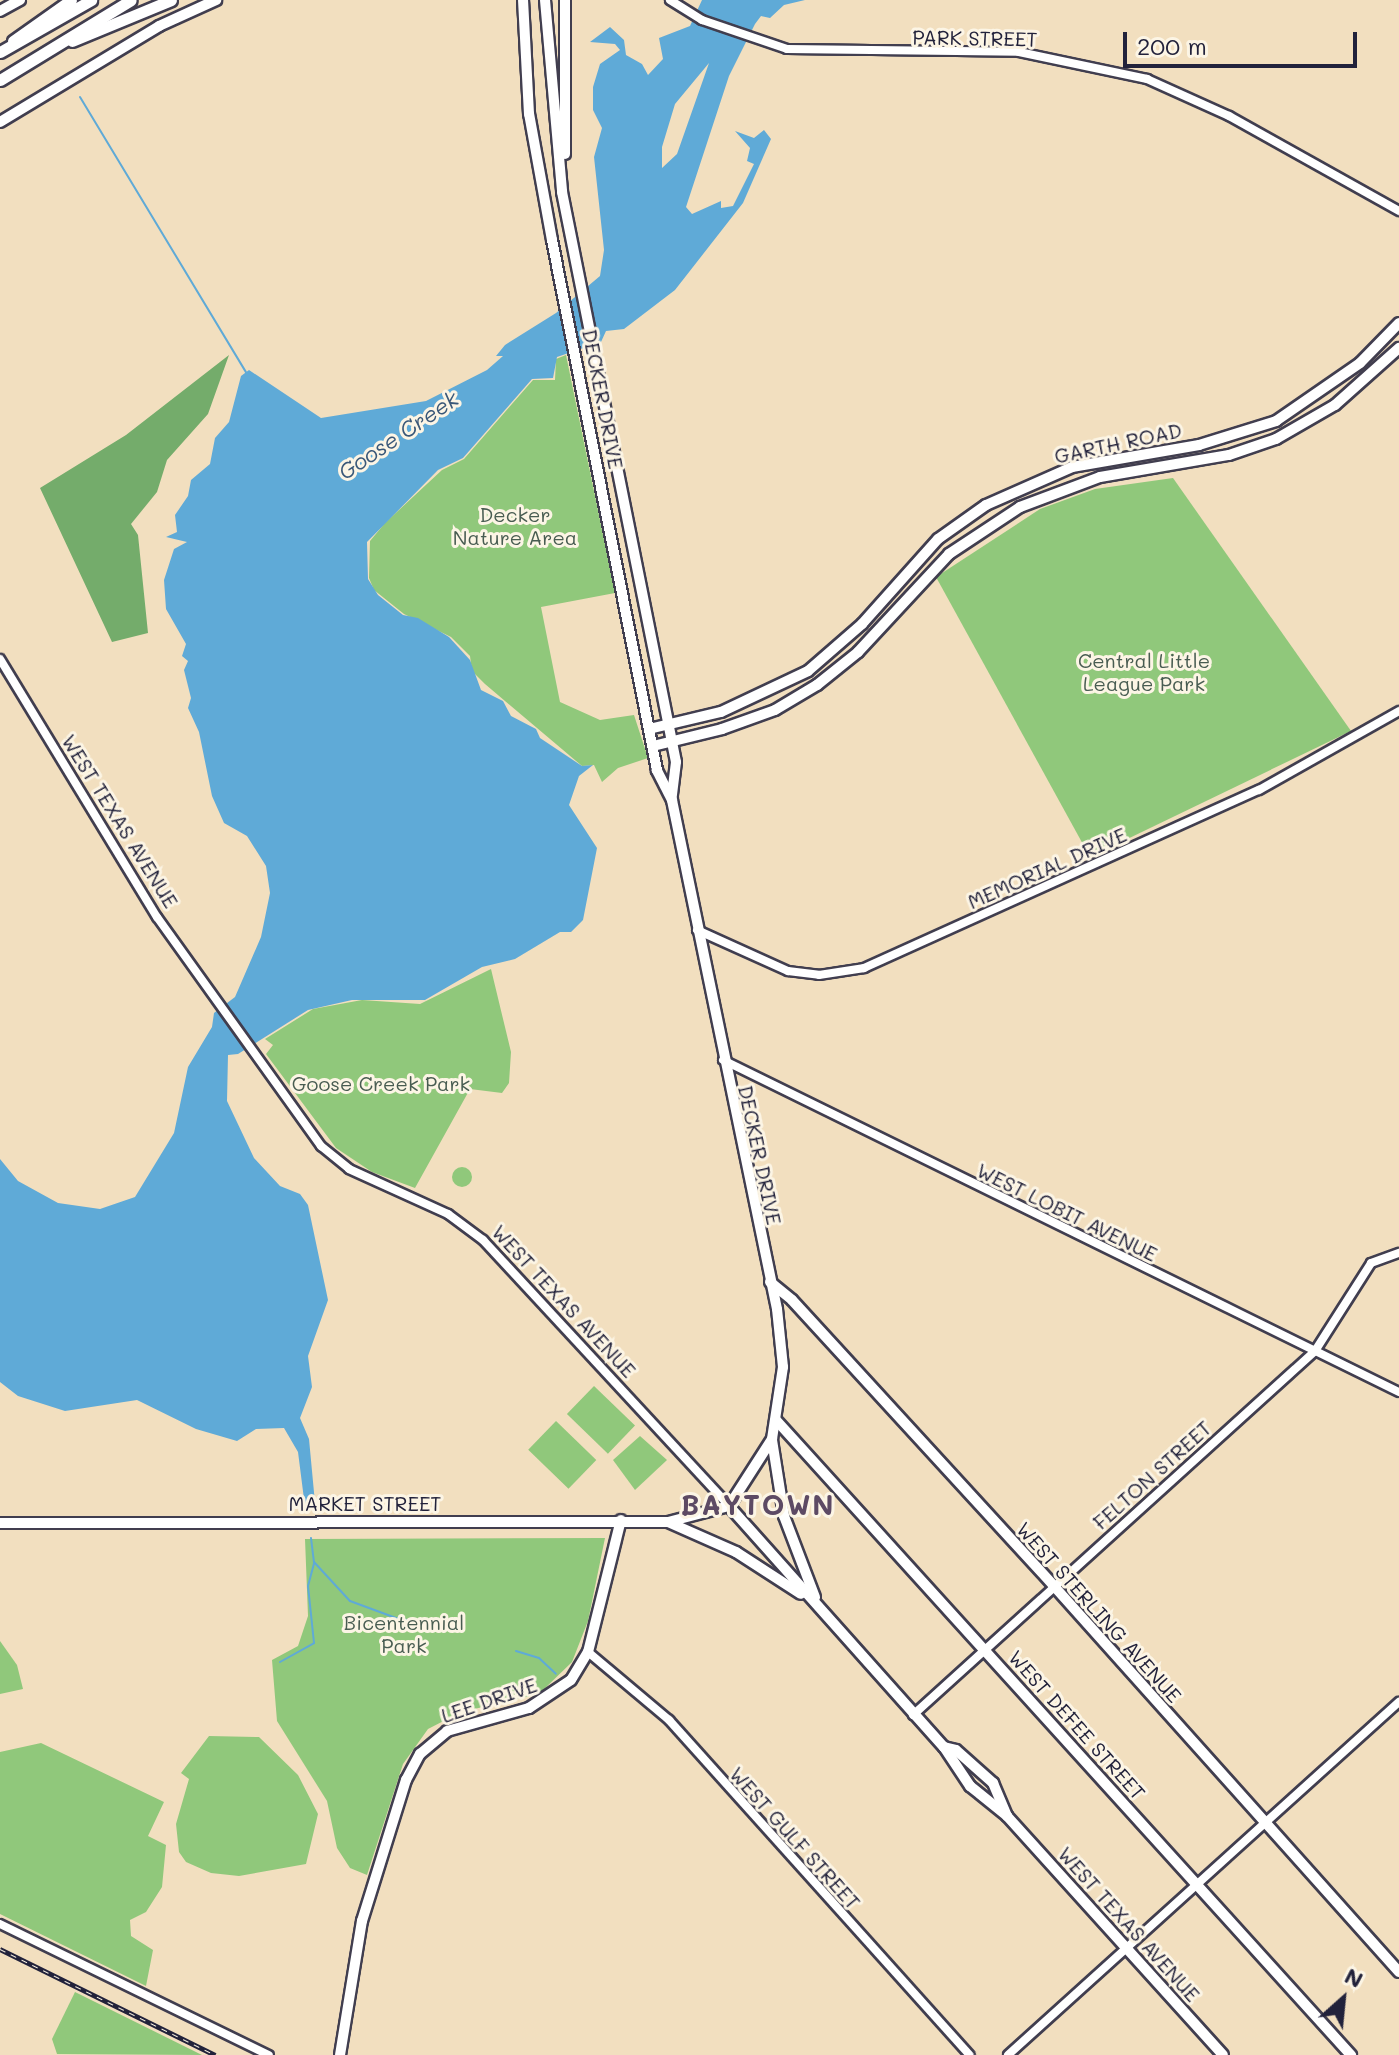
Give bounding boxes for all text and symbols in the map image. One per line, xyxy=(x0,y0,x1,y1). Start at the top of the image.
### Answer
scale bar xyxy=(1127,16,1361,66)
street label: PARK STREET xyxy=(912,25,1038,51)
text: 200 m xyxy=(1137,30,1207,61)
street label: DECKER DRIVE xyxy=(578,327,628,471)
water label: Goose Creek xyxy=(333,385,463,485)
street label: GARTH ROAD xyxy=(1052,418,1184,468)
park label: Decker Nature Area xyxy=(453,502,577,549)
park label: Central Little League Park xyxy=(1078,648,1210,695)
street label: WEST TEXAS AVENUE xyxy=(57,730,183,912)
street label: MEMORIAL DRIVE xyxy=(964,822,1130,914)
park label: Goose Creek Park xyxy=(292,1071,470,1095)
street label: DECKER DRIVE xyxy=(734,1083,786,1227)
street label: WEST LOBIT AVENUE xyxy=(973,1158,1161,1266)
street label: WEST TEXAS AVENUE xyxy=(487,1220,641,1382)
street label: FELTON STREET xyxy=(1088,1416,1216,1534)
district label: BAYTOWN xyxy=(680,1487,836,1521)
street label: MARKET STREET xyxy=(288,1491,442,1515)
street label: WEST STERLING AVENUE xyxy=(1012,1517,1186,1707)
park label: Bicentennial Park xyxy=(344,1610,464,1657)
street label: WEST DEFEE STREET xyxy=(1004,1645,1150,1805)
street label: LEE DRIVE xyxy=(438,1672,540,1728)
street label: WEST GULF STREET xyxy=(725,1762,865,1914)
street label: WEST TEXAS AVENUE xyxy=(1053,1842,1205,2006)
north arrow xyxy=(1303,1959,1383,2039)
text: N xyxy=(1340,1960,1368,1994)

